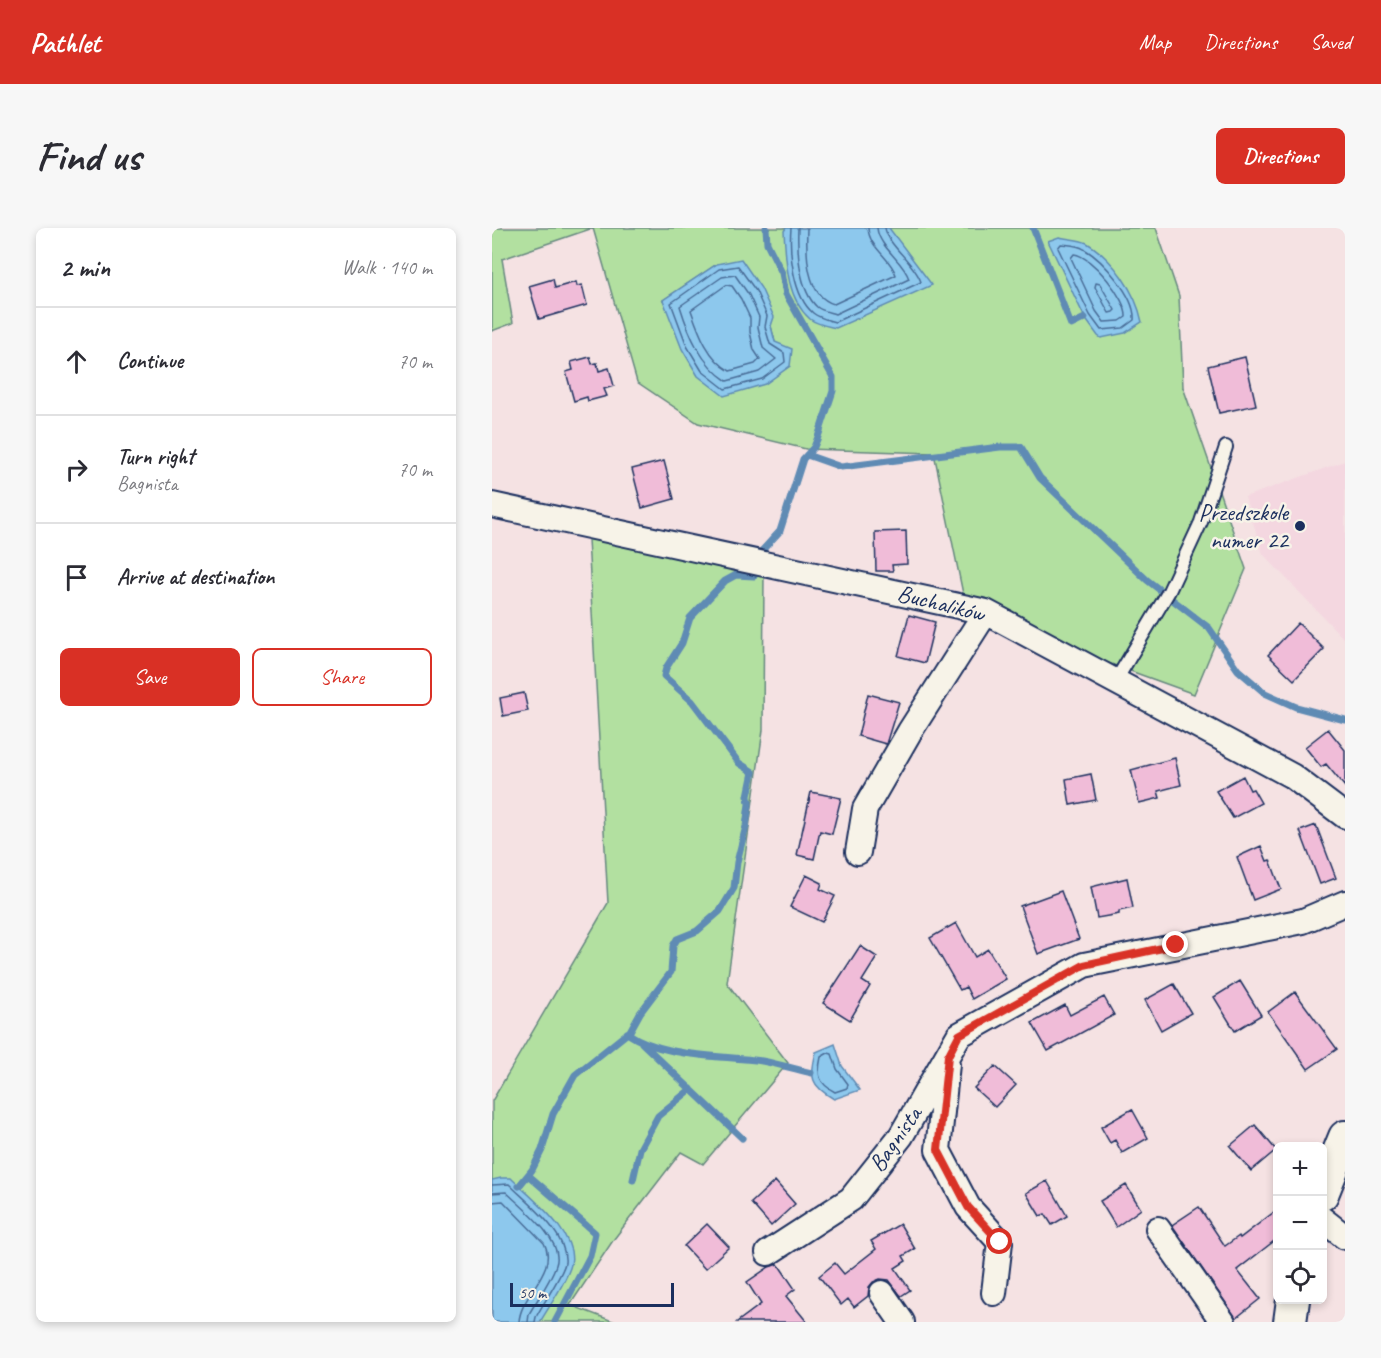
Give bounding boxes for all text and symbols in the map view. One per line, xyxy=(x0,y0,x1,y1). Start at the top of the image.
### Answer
text: Pathlet xyxy=(30,25,100,60)
text: Map xyxy=(1139,29,1171,55)
text: Directions xyxy=(1204,29,1277,55)
text: Saved xyxy=(1310,29,1351,55)
button: Directions xyxy=(1216,128,1345,184)
text: Find us xyxy=(36,130,141,183)
text: 2 min xyxy=(60,251,110,284)
text: Walk · 140 m xyxy=(342,255,432,280)
icon: ahead xyxy=(60,345,93,378)
text: Continue xyxy=(117,347,183,375)
text: 70 m xyxy=(398,349,432,374)
text: Turn right xyxy=(117,443,194,471)
icon: right xyxy=(60,453,93,486)
text: 70 m xyxy=(398,457,432,482)
text: Bagnista xyxy=(117,471,178,496)
place label: Przedszkole numer 22 xyxy=(1199,497,1290,555)
marker: Przedszkole numer 22 xyxy=(1293,519,1307,533)
icon: arrive xyxy=(60,561,93,594)
text: Arrive at destination xyxy=(117,563,274,591)
street label: Buchalików xyxy=(894,578,989,629)
button: Save xyxy=(60,648,240,706)
button: Share xyxy=(252,648,432,706)
route end xyxy=(1162,931,1188,957)
street label: Bagnista xyxy=(862,1099,929,1177)
map controls xyxy=(1273,1142,1327,1304)
button: + xyxy=(1273,1142,1327,1196)
button: − xyxy=(1273,1196,1327,1250)
route start xyxy=(986,1228,1012,1254)
button: locate xyxy=(1273,1250,1327,1304)
scale bar xyxy=(510,1280,674,1308)
text: 50 m xyxy=(519,1283,546,1303)

